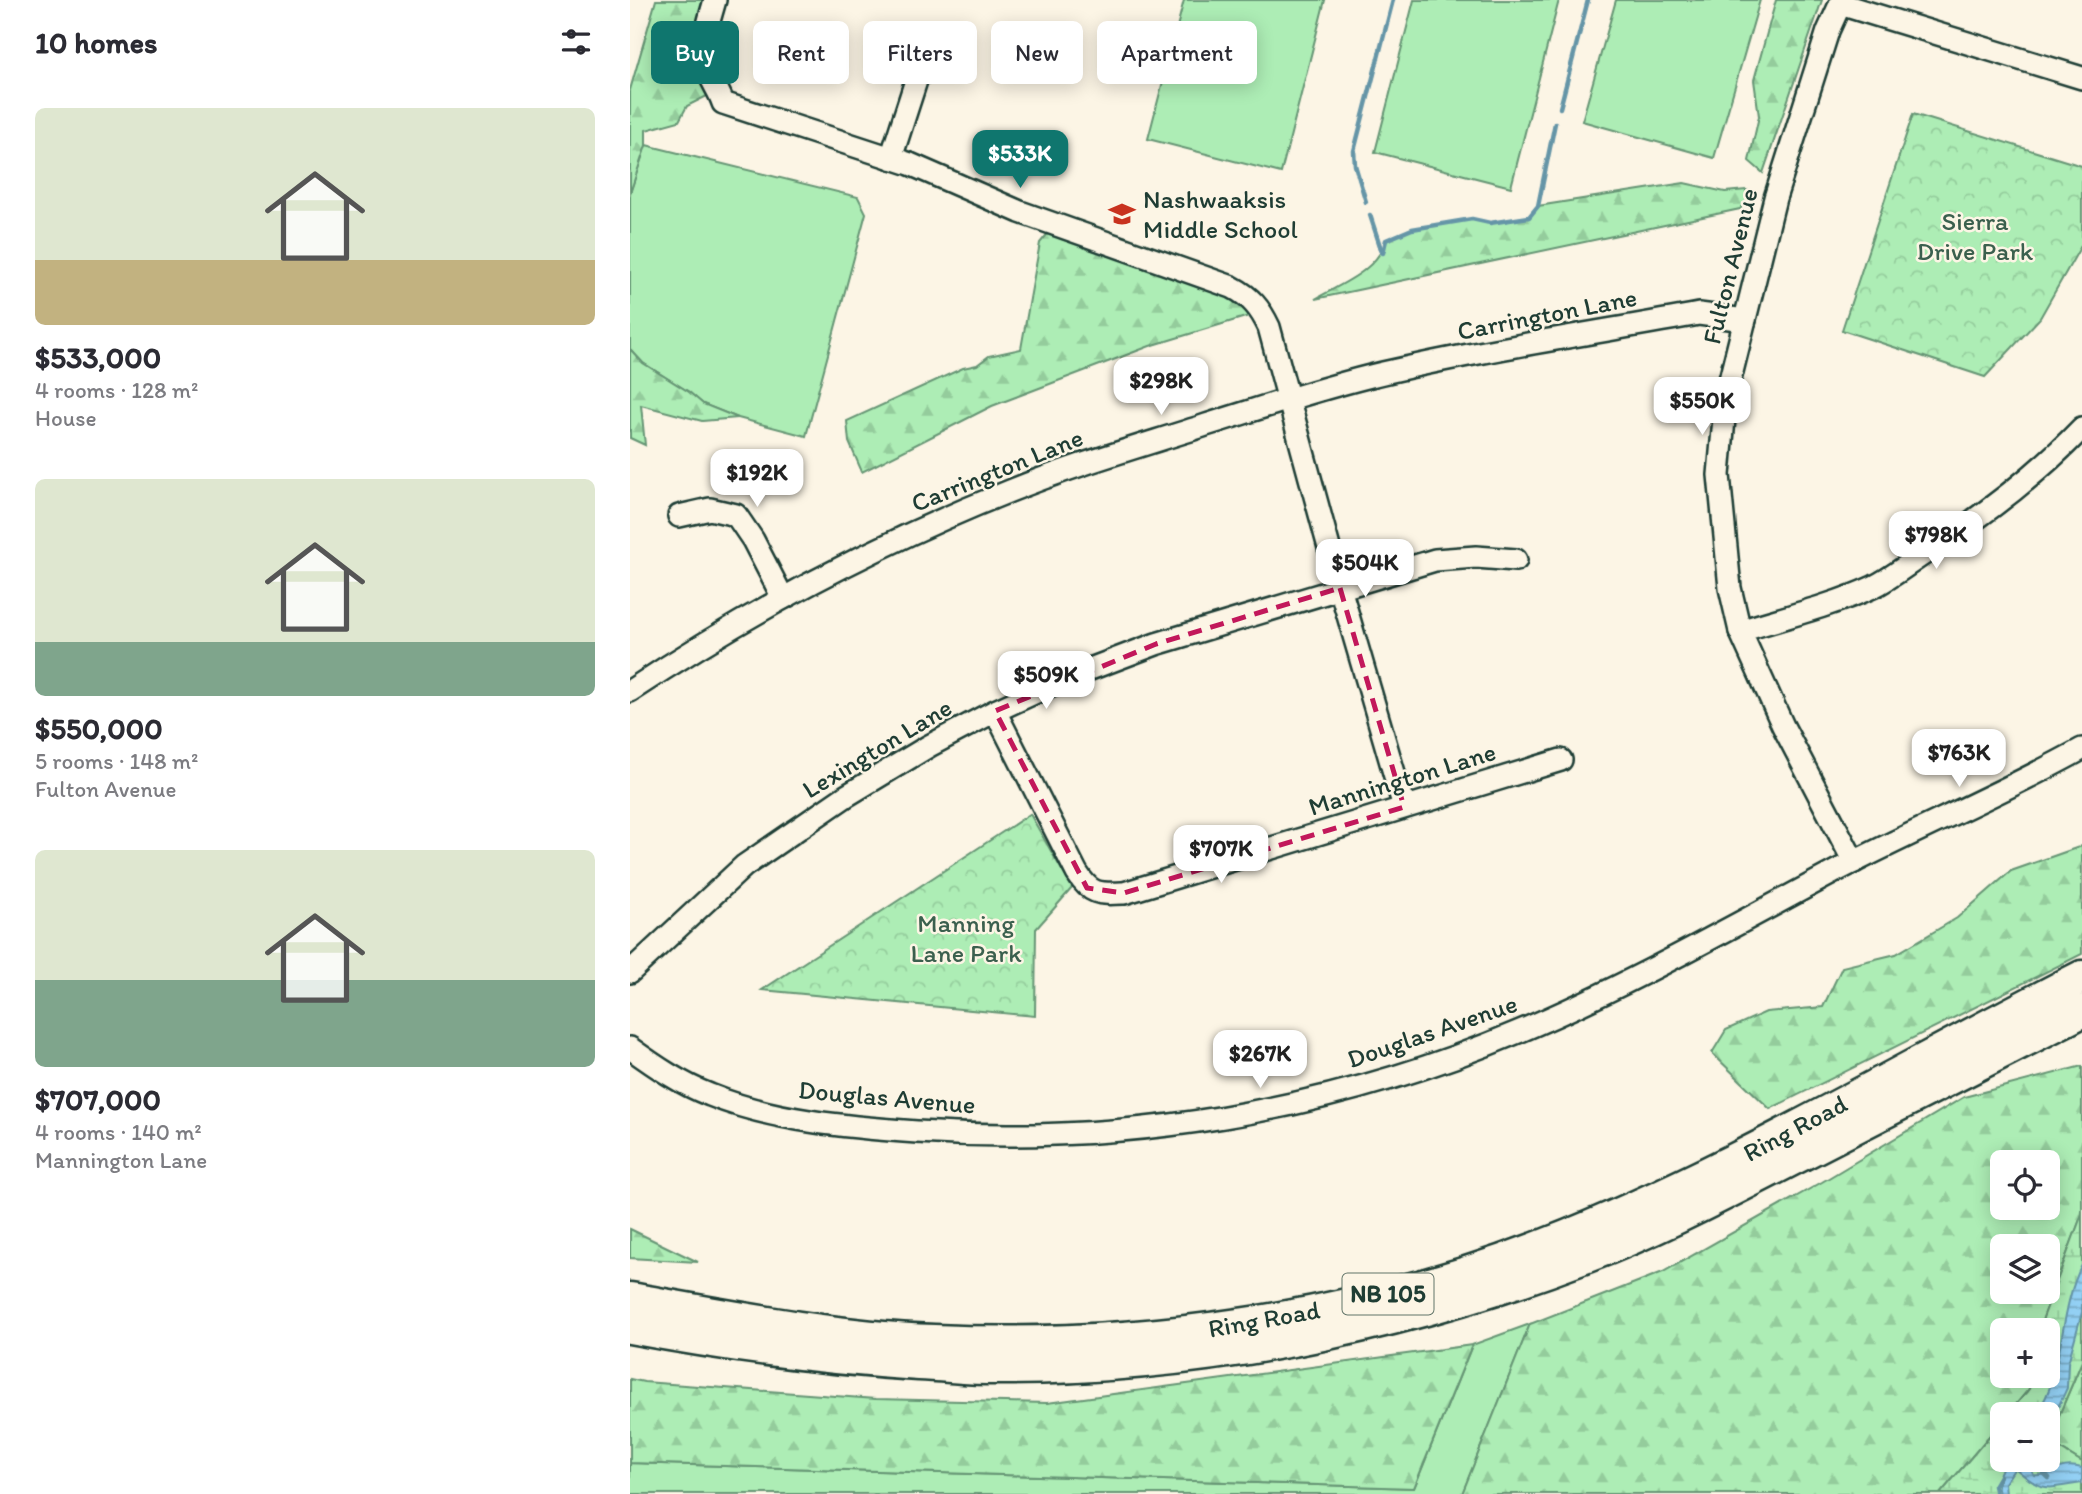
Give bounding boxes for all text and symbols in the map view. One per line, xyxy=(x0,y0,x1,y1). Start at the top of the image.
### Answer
chip: Buy xyxy=(651,21,739,84)
chip: Rent xyxy=(753,21,849,84)
chip: Filters xyxy=(863,21,977,84)
chip: New xyxy=(991,21,1083,84)
chip: Apartment xyxy=(1097,21,1257,84)
icon: filters xyxy=(557,23,595,61)
text: 10 homes xyxy=(35,24,158,61)
pin: $533K xyxy=(971,130,1069,190)
text: $533K xyxy=(988,139,1052,167)
icon: home xyxy=(252,153,378,279)
place label: Nashwaaksis Middle School xyxy=(1143,183,1298,245)
street label: Fulton Avenue xyxy=(1695,185,1765,347)
school or university icon: Nashwaaksis Middle School xyxy=(1107,199,1137,229)
park label: Sierra Drive Park xyxy=(1917,205,2034,267)
street label: Carrington Lane xyxy=(1454,281,1640,347)
text: $533,000 xyxy=(35,339,161,376)
pin: $298K xyxy=(1112,358,1210,417)
text: $298K xyxy=(1129,366,1193,394)
text: 4 rooms · 128 m² xyxy=(35,376,198,404)
pin: $550K xyxy=(1653,378,1751,437)
text: $550K xyxy=(1670,386,1734,414)
text: House xyxy=(35,404,97,432)
street label: Carrington Lane xyxy=(906,421,1088,519)
pin: $192K xyxy=(708,449,806,509)
text: $192K xyxy=(726,458,788,486)
pin: $798K xyxy=(1887,512,1985,571)
text: $798K xyxy=(1905,520,1967,548)
icon: home xyxy=(252,524,378,650)
pin: $504K xyxy=(1316,540,1414,599)
text: $504K xyxy=(1332,548,1398,576)
pin: $509K xyxy=(997,652,1095,711)
text: $509K xyxy=(1014,660,1078,688)
street label: Lexington Lane xyxy=(796,691,958,805)
text: $550,000 xyxy=(35,710,163,747)
pin: $763K xyxy=(1910,730,2008,789)
street label: Mannington Lane xyxy=(1304,735,1500,823)
text: $763K xyxy=(1928,738,1990,766)
text: 5 rooms · 148 m² xyxy=(35,747,198,775)
text: Fulton Avenue xyxy=(35,775,176,803)
pin: $707K xyxy=(1172,826,1270,885)
text: $707K xyxy=(1189,834,1253,862)
icon: home xyxy=(252,895,378,1021)
park label: Manning Lane Park xyxy=(910,907,1022,969)
street label: Douglas Avenue xyxy=(1343,987,1521,1075)
pin: $267K xyxy=(1211,1030,1309,1090)
text: $267K xyxy=(1229,1039,1291,1067)
street label: Douglas Avenue xyxy=(797,1073,977,1121)
text: $707,000 xyxy=(35,1081,161,1118)
street label: Ring Road xyxy=(1738,1087,1852,1169)
text: 4 rooms · 140 m² xyxy=(35,1118,202,1146)
text: Mannington Lane xyxy=(35,1146,207,1174)
map controls xyxy=(1990,1150,2060,1472)
button: locate xyxy=(1990,1150,2060,1220)
button: layers xyxy=(1990,1234,2060,1304)
road number: NB 105 xyxy=(1342,1274,1434,1314)
street label: Ring Road xyxy=(1206,1293,1322,1345)
button: + xyxy=(1990,1318,2060,1388)
button: − xyxy=(1990,1402,2060,1472)

